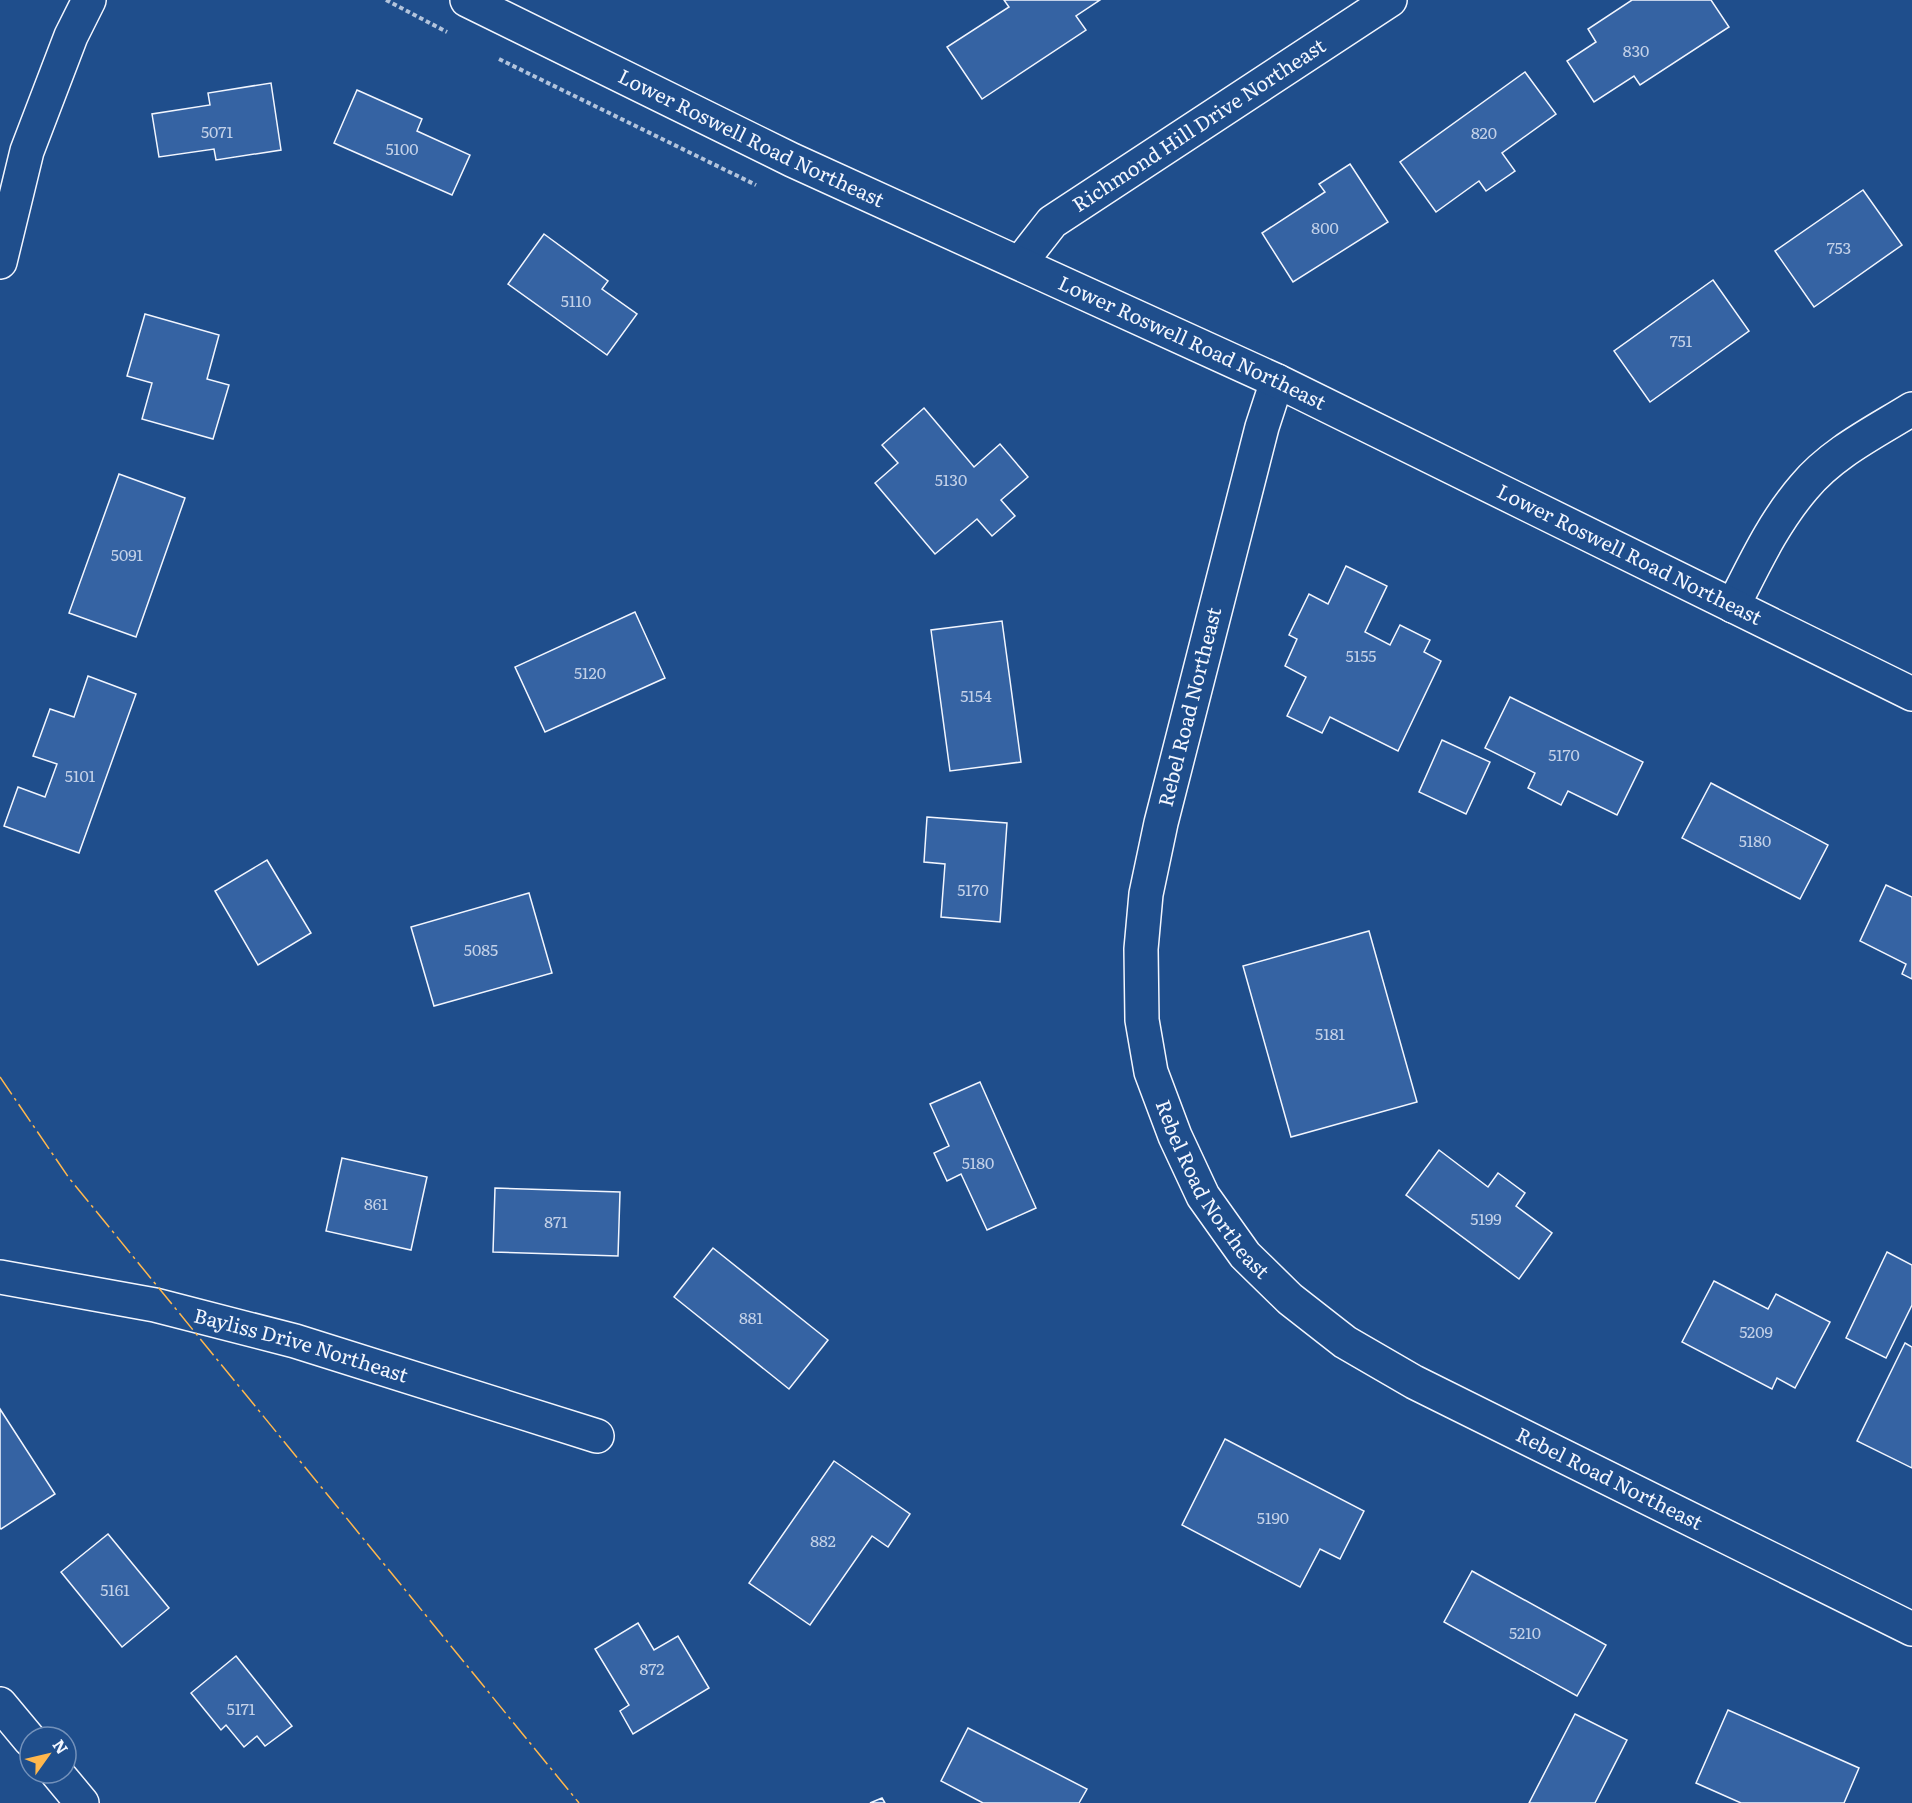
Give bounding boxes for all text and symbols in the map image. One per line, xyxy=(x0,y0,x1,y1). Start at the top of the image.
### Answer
street label: Richmond Hill Drive Northeast xyxy=(1065,30,1331,218)
house number: 830 xyxy=(1623,38,1649,62)
street label: Lower Roswell Road Northeast xyxy=(614,60,890,213)
house number: 5071 xyxy=(201,119,233,143)
house number: 820 xyxy=(1471,120,1497,144)
house number: 5100 xyxy=(385,136,419,160)
house number: 800 xyxy=(1311,215,1339,239)
house number: 753 xyxy=(1827,235,1851,259)
street label: Lower Roswell Road Northeast xyxy=(1054,266,1332,416)
house number: 5110 xyxy=(561,288,591,312)
house number: 751 xyxy=(1670,328,1693,352)
house number: 5130 xyxy=(935,467,967,491)
street label: Lower Roswell Road Northeast xyxy=(1493,475,1768,631)
house number: 5091 xyxy=(111,542,144,566)
street label: Rebel Road Northeast xyxy=(1149,603,1227,810)
house number: 5155 xyxy=(1346,643,1376,667)
house number: 5120 xyxy=(574,660,606,684)
house number: 5154 xyxy=(960,683,992,707)
house number: 5170 xyxy=(1548,742,1580,766)
house number: 5101 xyxy=(65,763,96,787)
house number: 5180 xyxy=(1739,828,1771,852)
house number: 5170 xyxy=(957,877,989,901)
house number: 5085 xyxy=(464,937,498,961)
house number: 5181 xyxy=(1315,1021,1345,1045)
street label: Rebel Road Northeast xyxy=(1150,1095,1278,1284)
house number: 5180 xyxy=(962,1150,994,1174)
house number: 861 xyxy=(364,1191,388,1215)
house number: 5199 xyxy=(1470,1206,1502,1230)
house number: 871 xyxy=(544,1209,568,1233)
street label: Bayliss Drive Northeast xyxy=(191,1299,412,1389)
house number: 881 xyxy=(739,1305,764,1329)
house number: 5209 xyxy=(1739,1319,1773,1343)
street label: Rebel Road Northeast xyxy=(1512,1418,1709,1536)
house number: 5190 xyxy=(1257,1505,1289,1529)
house number: 882 xyxy=(810,1528,836,1552)
house number: 5161 xyxy=(100,1577,130,1601)
house number: 5210 xyxy=(1509,1620,1541,1644)
house number: 872 xyxy=(640,1656,664,1680)
house number: 5171 xyxy=(227,1696,256,1720)
north arrow xyxy=(18,1725,78,1785)
text: N xyxy=(48,1734,75,1758)

